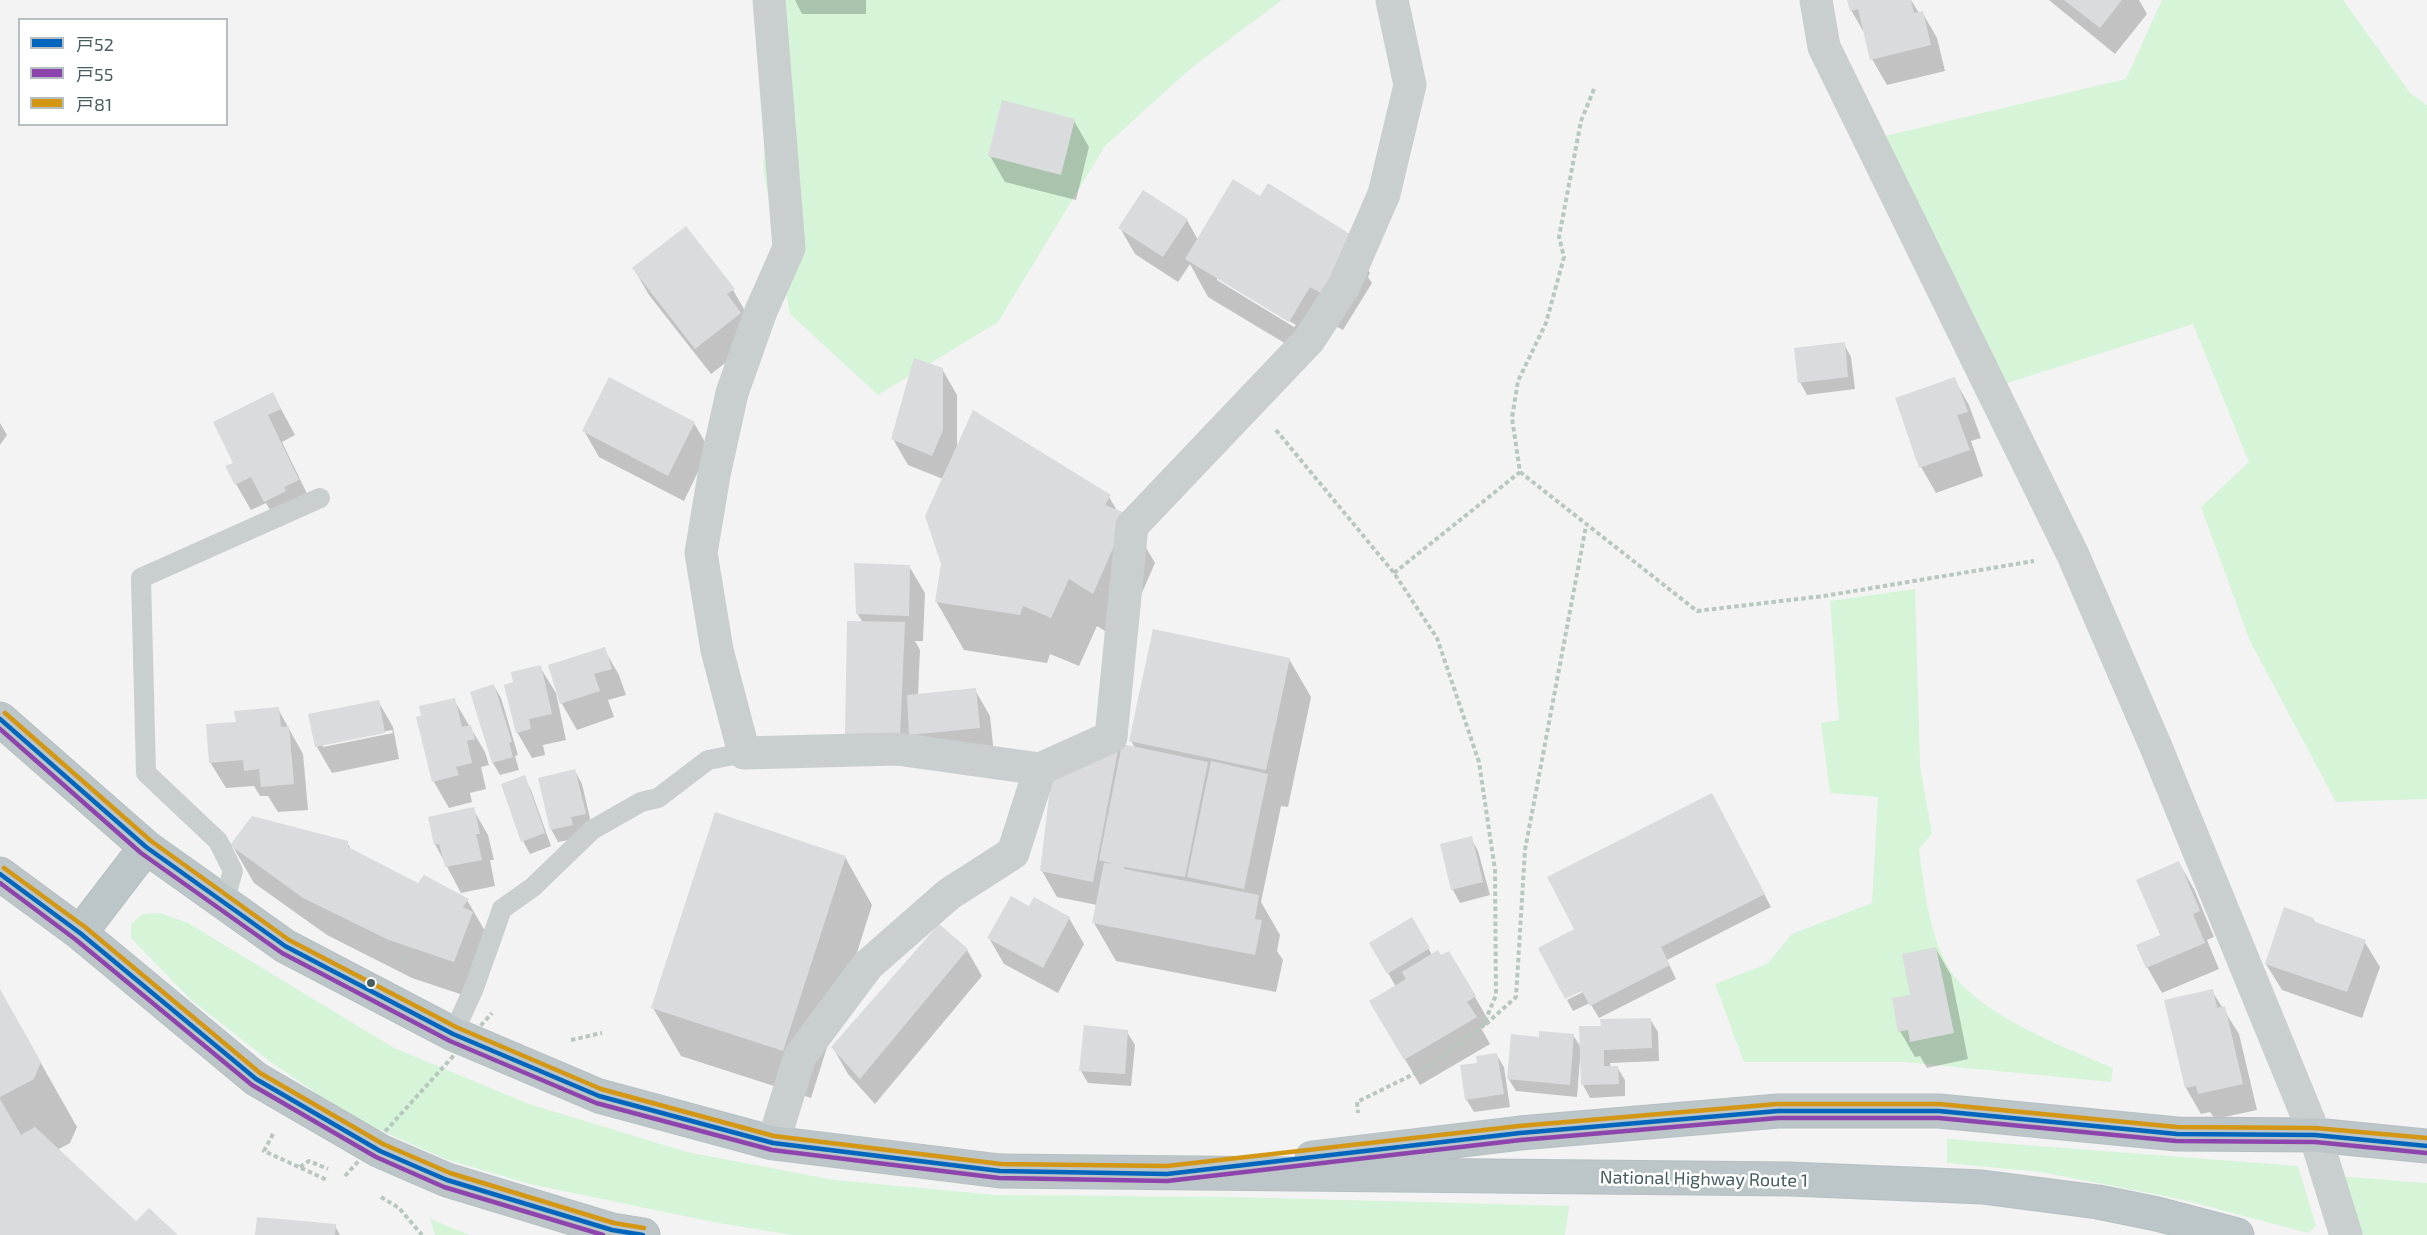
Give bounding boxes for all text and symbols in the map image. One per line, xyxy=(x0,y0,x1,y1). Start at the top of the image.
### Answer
legend xyxy=(18,18,228,126)
text: 戸52 xyxy=(76,33,114,55)
text: 戸55 xyxy=(76,63,113,85)
text: 戸81 xyxy=(76,93,112,115)
unlabelled marker xyxy=(365,977,377,989)
street label: National Highway Route 1 xyxy=(1600,1166,1808,1192)

